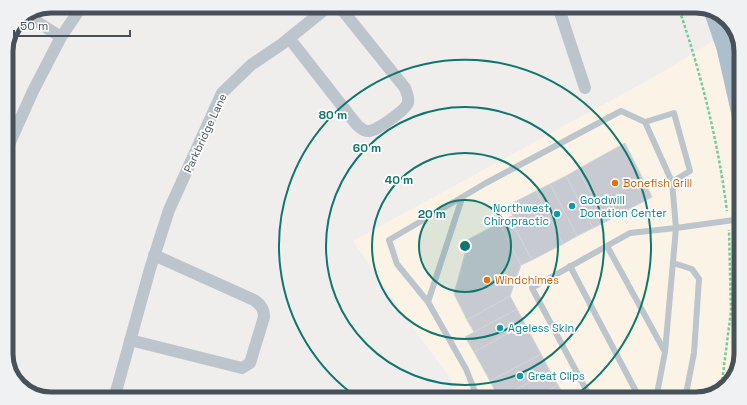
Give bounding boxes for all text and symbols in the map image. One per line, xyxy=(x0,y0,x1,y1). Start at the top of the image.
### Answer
scale bar xyxy=(14,12,130,38)
text: 50 m xyxy=(20,18,48,34)
street label: Parkbridge Lane xyxy=(181,91,229,175)
text: 80 m xyxy=(319,107,347,123)
text: 60 m xyxy=(353,140,381,156)
text: 40 m xyxy=(385,172,413,188)
place label: Bonefish Grill xyxy=(623,176,692,190)
marker: Bonefish Grill xyxy=(610,178,620,188)
place label: Goodwill Donation Center xyxy=(580,193,667,220)
place label: Northwest Chiropractic xyxy=(484,201,549,228)
marker: Goodwill Donation Center xyxy=(567,201,577,211)
text: 20 m xyxy=(418,206,446,222)
marker: Northwest Chiropractic xyxy=(552,209,562,219)
centre of rings xyxy=(458,239,472,253)
place label: Windchimes xyxy=(495,273,559,287)
marker: Windchimes xyxy=(482,275,492,285)
place label: Ageless Skin xyxy=(508,321,574,335)
marker: Ageless Skin xyxy=(495,323,505,333)
place label: Great Clips xyxy=(528,369,585,383)
marker: Great Clips xyxy=(515,371,525,381)

